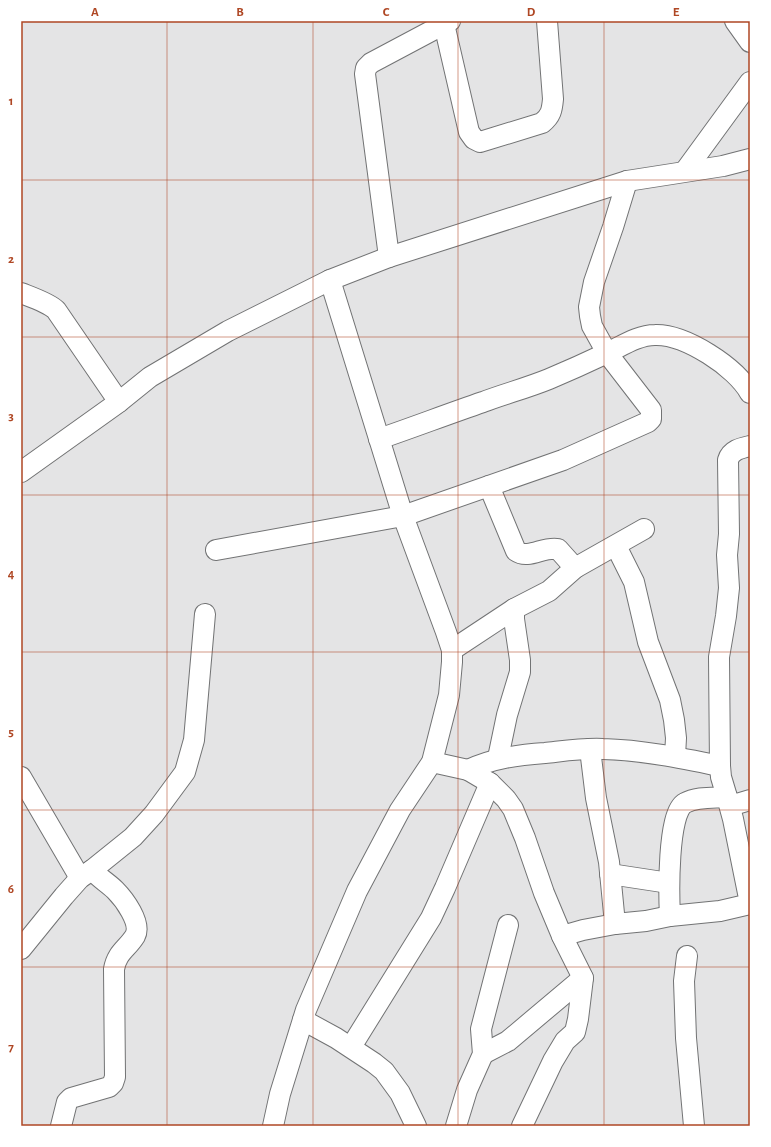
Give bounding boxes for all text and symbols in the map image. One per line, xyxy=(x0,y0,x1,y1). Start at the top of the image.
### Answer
text: A xyxy=(91,6,99,19)
text: B xyxy=(236,6,244,19)
text: C xyxy=(383,6,390,19)
text: D xyxy=(527,6,536,19)
text: E xyxy=(673,6,680,19)
text: 1 xyxy=(9,95,13,108)
text: 2 xyxy=(8,253,14,266)
text: 3 xyxy=(8,410,14,423)
text: 4 xyxy=(8,568,15,581)
text: 5 xyxy=(8,726,14,739)
text: 6 xyxy=(8,883,14,896)
text: 7 xyxy=(8,1041,14,1054)

